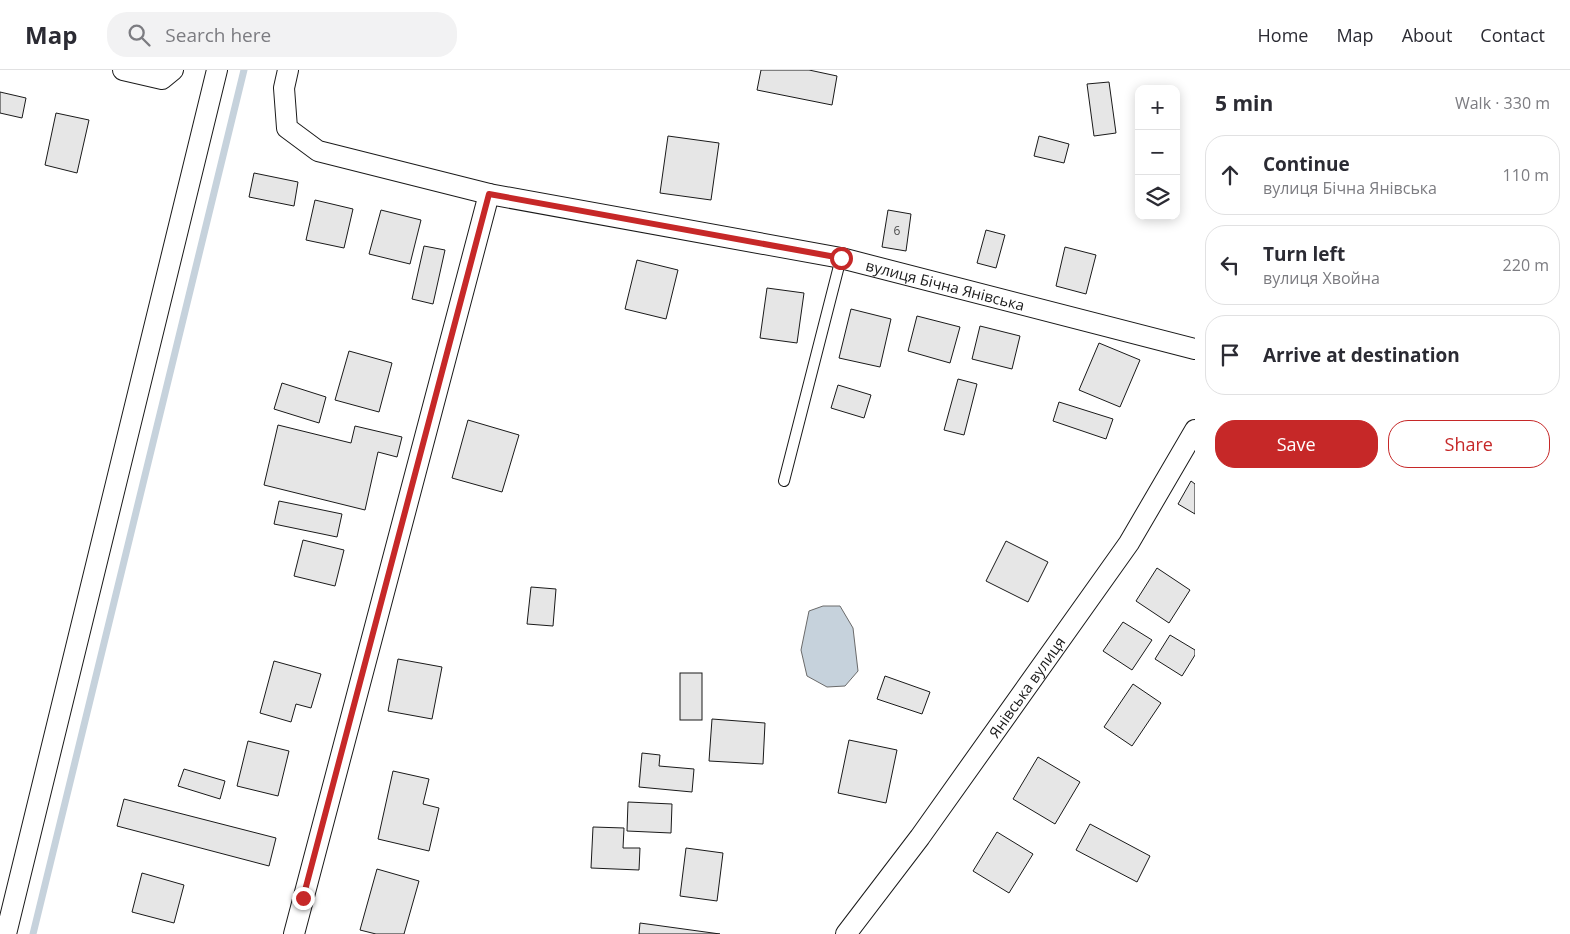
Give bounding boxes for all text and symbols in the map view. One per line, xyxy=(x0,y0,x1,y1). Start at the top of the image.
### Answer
search box xyxy=(107,12,457,57)
text: Map xyxy=(25,18,77,51)
icon: search xyxy=(125,21,153,49)
text: Search here xyxy=(165,22,271,48)
text: Home xyxy=(1258,23,1308,47)
text: Map xyxy=(1336,23,1374,47)
text: About xyxy=(1402,23,1452,47)
text: Contact xyxy=(1480,23,1545,47)
map controls xyxy=(1135,85,1180,220)
button: + xyxy=(1135,85,1180,130)
text: 5 min xyxy=(1215,89,1273,117)
text: Walk · 330 m xyxy=(1455,92,1550,114)
button: − xyxy=(1135,130,1180,175)
text: Continue xyxy=(1263,151,1350,177)
icon: ahead xyxy=(1216,161,1244,189)
text: 110 m xyxy=(1503,164,1549,186)
button: layers xyxy=(1135,175,1180,220)
text: вулиця Бічна Янівська xyxy=(1263,177,1437,199)
house number: 6 xyxy=(894,222,901,239)
text: Turn left xyxy=(1263,241,1345,267)
route start xyxy=(830,247,853,270)
icon: left xyxy=(1216,251,1244,279)
text: 220 m xyxy=(1503,254,1549,276)
street label: вулиця Бічна Янівська xyxy=(864,255,1027,315)
text: вулиця Хвойна xyxy=(1263,267,1380,289)
icon: arrive xyxy=(1216,341,1244,369)
text: Arrive at destination xyxy=(1263,342,1460,368)
button: Save xyxy=(1215,420,1378,468)
button: Share xyxy=(1388,420,1550,468)
street label: Янівська вулиця xyxy=(984,633,1069,742)
route end xyxy=(292,887,315,910)

